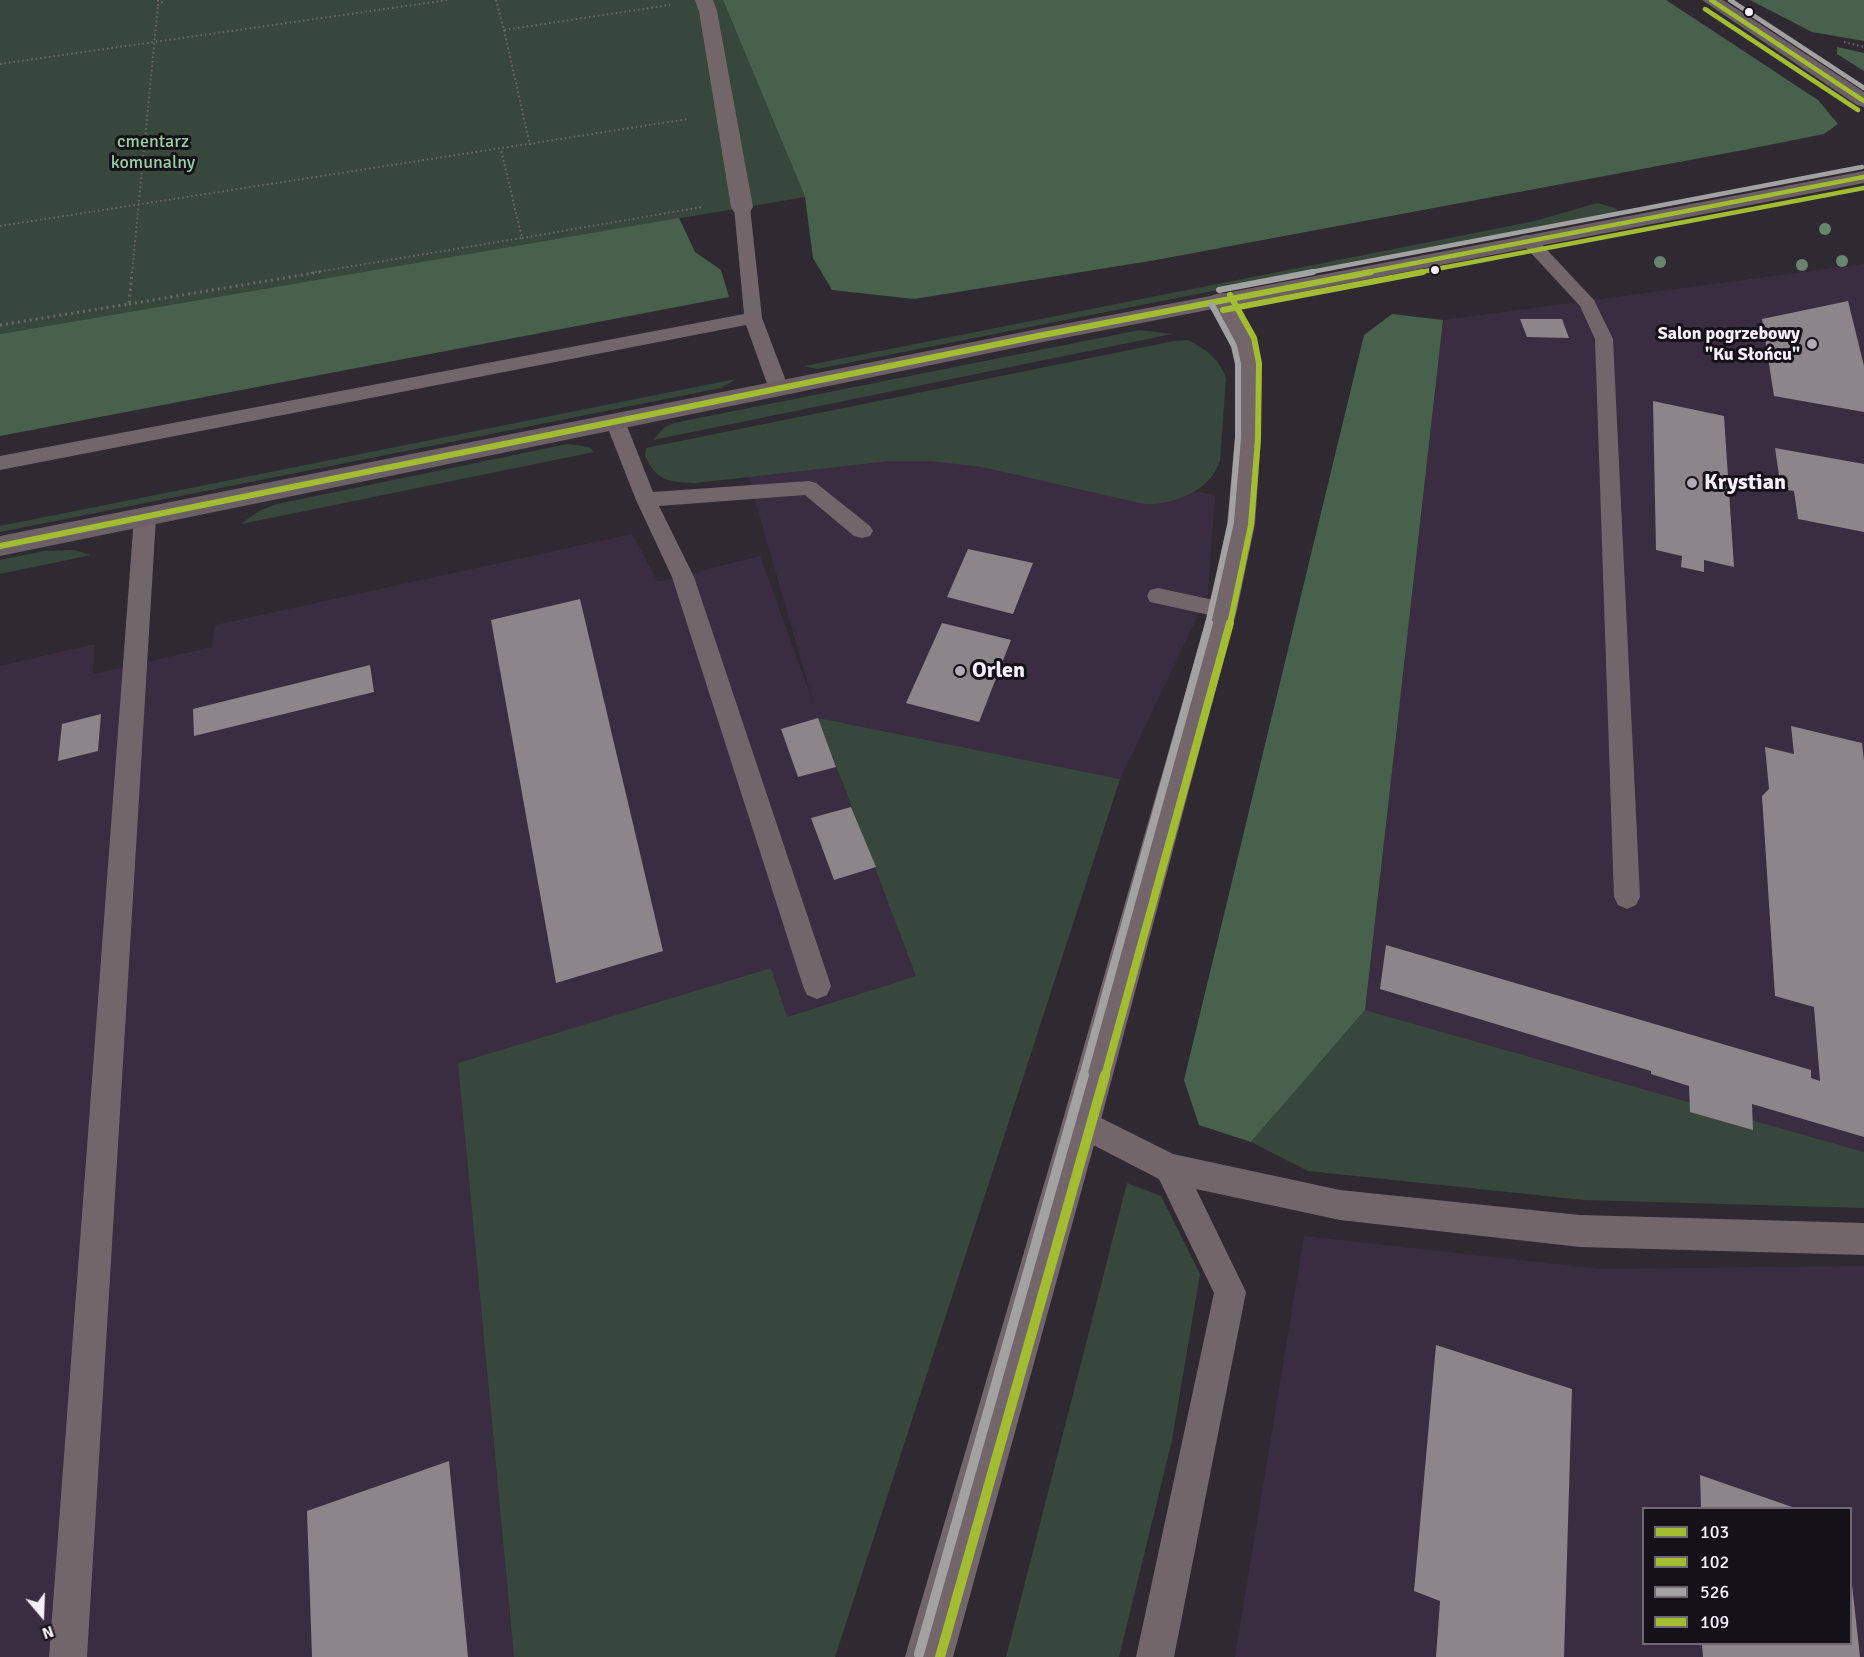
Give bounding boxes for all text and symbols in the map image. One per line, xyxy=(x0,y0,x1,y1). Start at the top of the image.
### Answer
unlabelled marker xyxy=(1743,6,1755,18)
park label: cmentarz komunalny xyxy=(111,131,195,174)
unlabelled marker xyxy=(1429,264,1441,276)
place label: Salon pogrzebowy "Ku Słońcu" xyxy=(1658,323,1800,366)
marker: Salon pogrzebowy "Ku Słońcu" xyxy=(1805,337,1819,351)
place label: Krystian xyxy=(1704,470,1786,496)
marker: Krystian xyxy=(1685,476,1699,490)
place label: Orlen xyxy=(972,658,1025,684)
marker: Orlen xyxy=(953,664,967,678)
legend xyxy=(1642,1507,1852,1645)
text: 103 xyxy=(1700,1521,1729,1543)
text: 102 xyxy=(1700,1551,1729,1573)
text: 526 xyxy=(1700,1581,1729,1603)
north arrow xyxy=(12,1585,72,1645)
text: 109 xyxy=(1700,1611,1729,1633)
text: N xyxy=(39,1621,56,1643)

